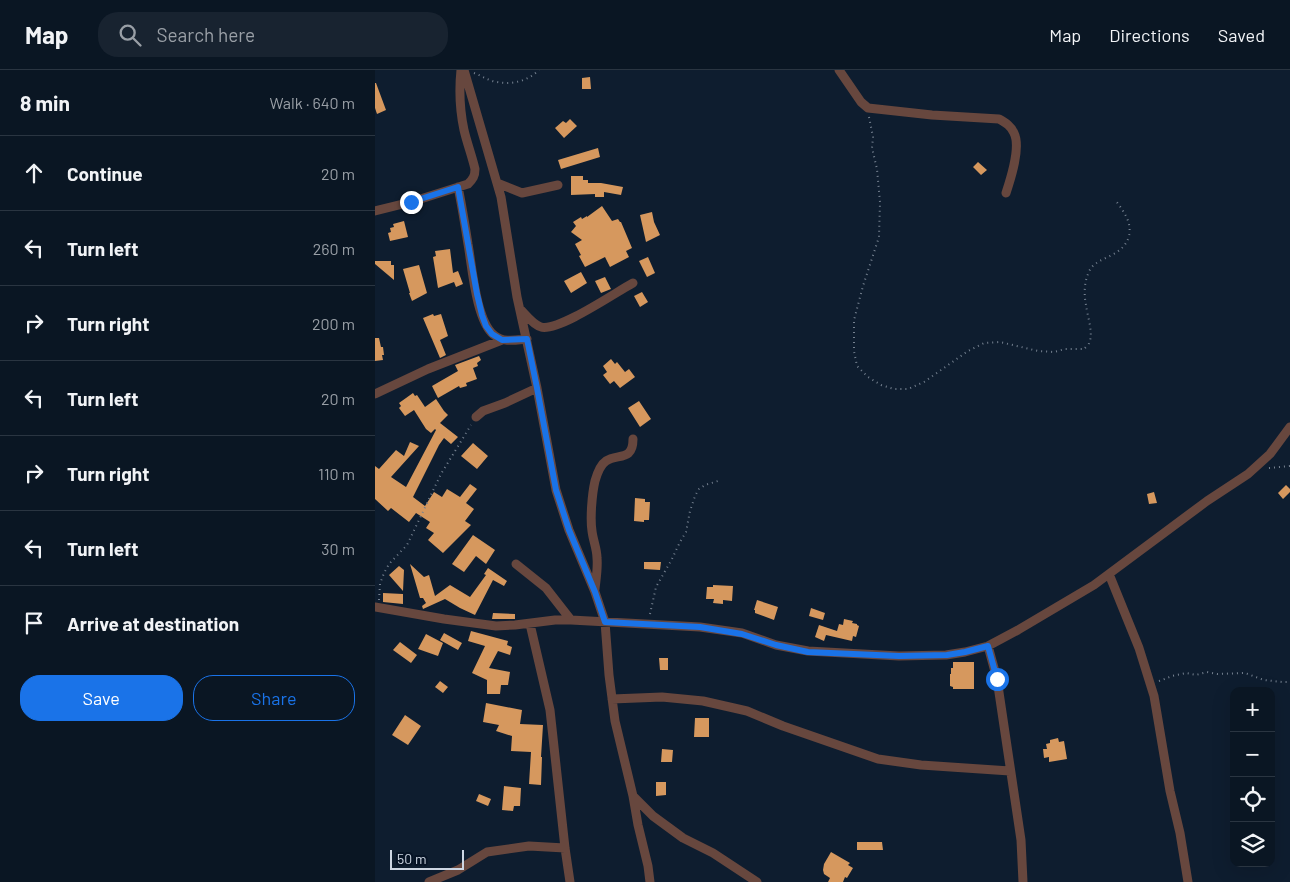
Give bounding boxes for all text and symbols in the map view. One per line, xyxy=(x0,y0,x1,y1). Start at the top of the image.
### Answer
search box xyxy=(98,12,448,57)
text: Map xyxy=(25,20,68,49)
icon: search xyxy=(116,21,144,49)
text: Search here xyxy=(156,23,255,46)
text: Map xyxy=(1049,24,1081,46)
text: Directions xyxy=(1109,24,1190,46)
text: Saved xyxy=(1218,24,1265,46)
text: 8 min xyxy=(20,90,70,115)
text: Walk · 640 m xyxy=(270,93,355,112)
icon: ahead xyxy=(20,159,48,187)
text: Continue xyxy=(67,162,143,185)
text: 20 m xyxy=(321,164,355,183)
route end xyxy=(400,191,423,214)
icon: left xyxy=(20,234,48,262)
text: Turn left xyxy=(67,237,138,260)
text: 260 m xyxy=(313,239,355,258)
icon: right xyxy=(20,309,48,337)
text: Turn right xyxy=(67,312,149,335)
text: 200 m xyxy=(312,314,355,333)
icon: left xyxy=(20,384,48,412)
text: Turn left xyxy=(67,387,138,410)
text: 20 m xyxy=(321,389,355,408)
icon: right xyxy=(20,459,48,487)
text: Turn right xyxy=(67,462,149,485)
text: 110 m xyxy=(318,464,355,483)
icon: left xyxy=(20,534,48,562)
text: Turn left xyxy=(67,537,138,560)
text: 30 m xyxy=(321,539,355,558)
icon: arrive xyxy=(20,609,48,637)
text: Arrive at destination xyxy=(67,612,239,635)
route start xyxy=(986,668,1009,691)
button: Save xyxy=(20,675,183,721)
button: Share xyxy=(193,675,355,721)
map controls xyxy=(1230,687,1275,867)
button: + xyxy=(1230,687,1275,732)
button: − xyxy=(1230,732,1275,777)
button: locate xyxy=(1230,777,1275,822)
button: layers xyxy=(1230,822,1275,867)
scale bar xyxy=(390,847,464,870)
text: 50 m xyxy=(397,850,426,867)

